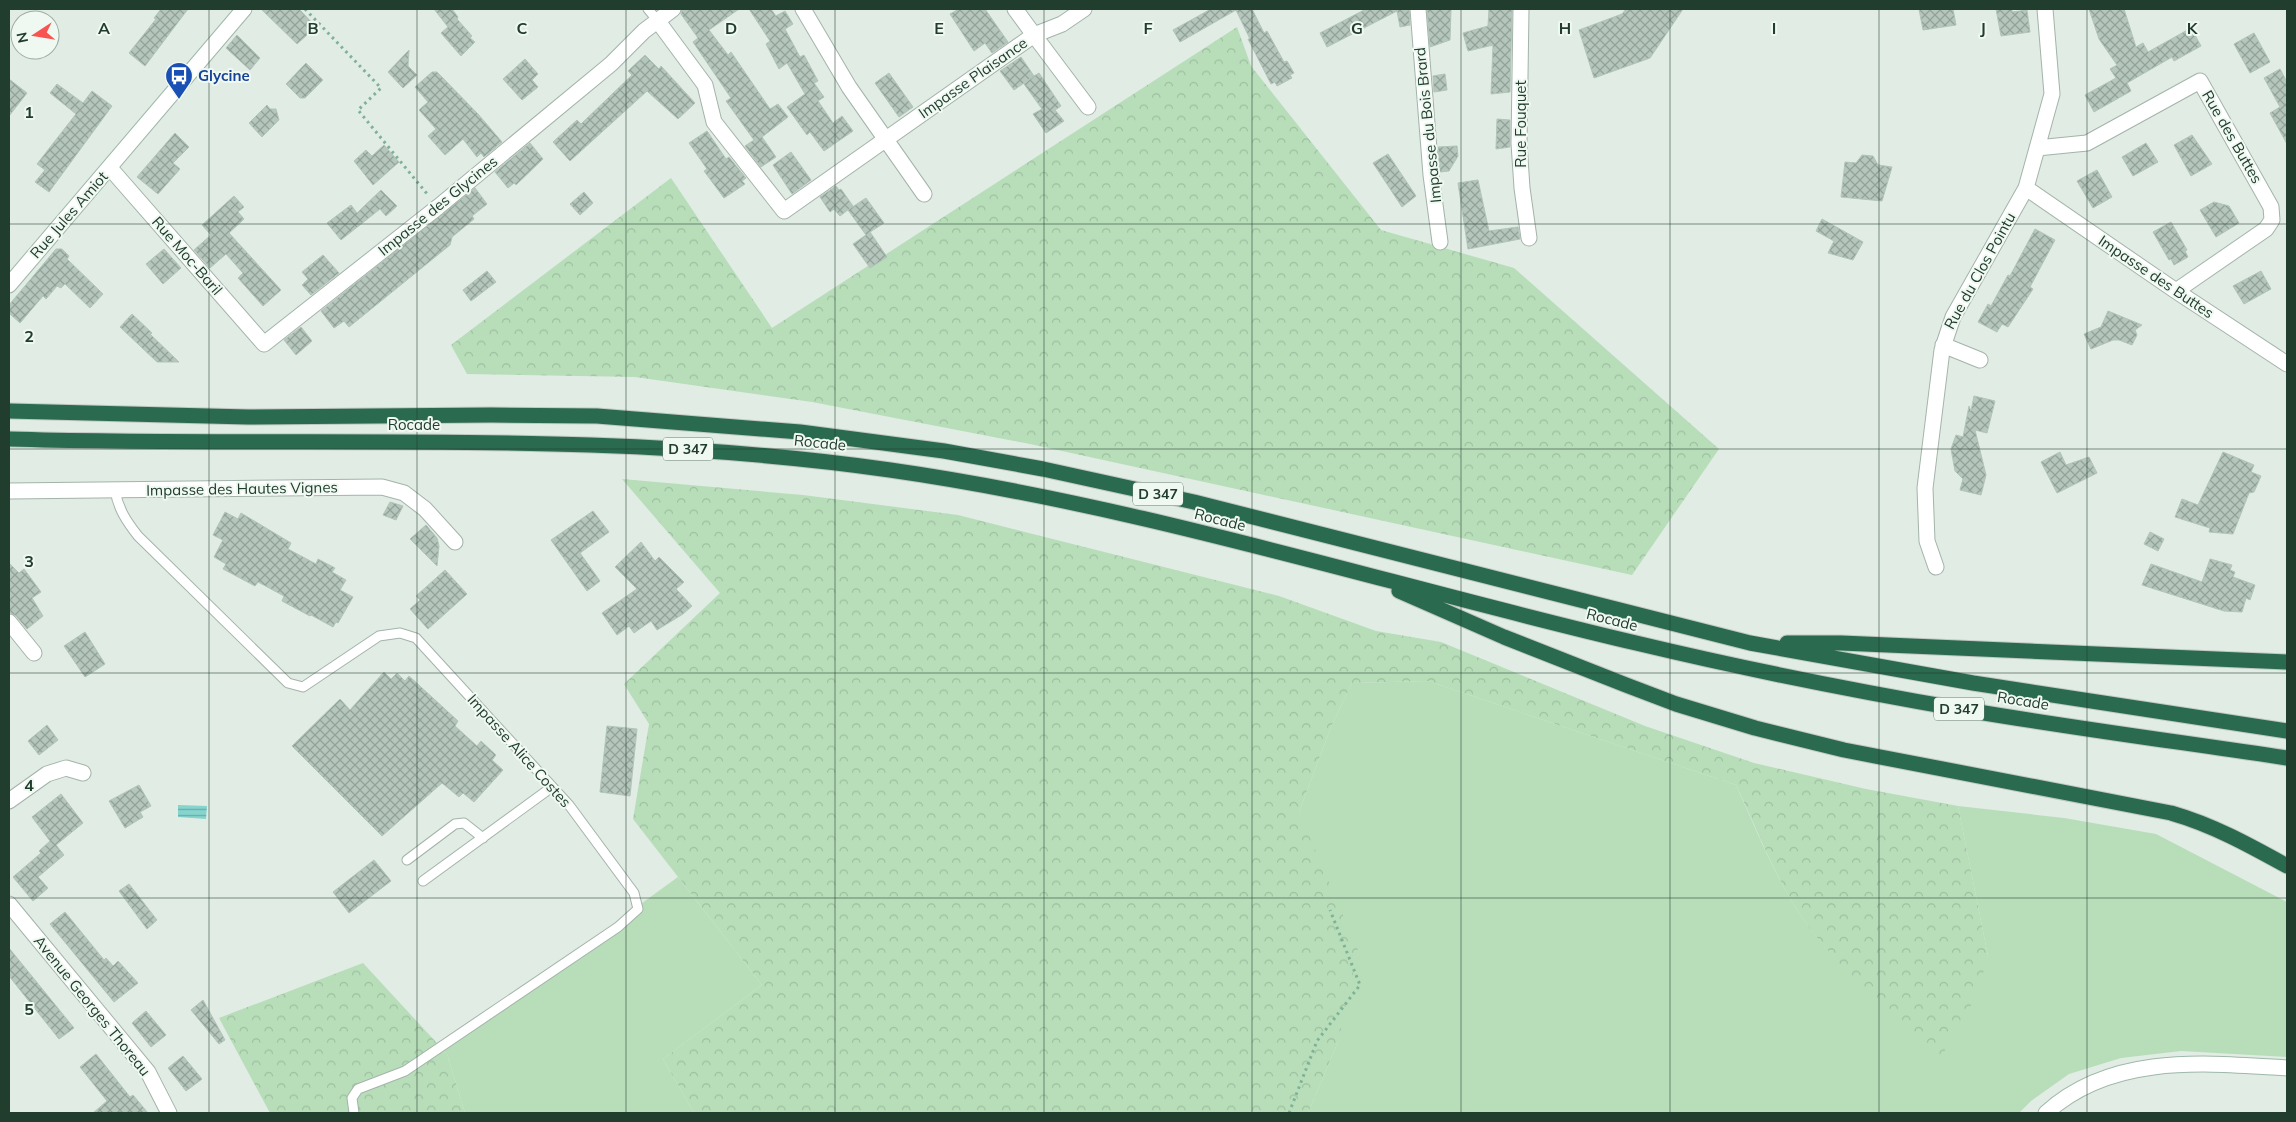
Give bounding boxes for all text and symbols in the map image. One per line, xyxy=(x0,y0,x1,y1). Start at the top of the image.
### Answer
north arrow xyxy=(10,10,60,60)
text: A xyxy=(98,18,110,38)
text: B xyxy=(307,18,319,38)
text: C xyxy=(517,18,528,38)
text: D xyxy=(725,18,737,38)
text: E xyxy=(934,18,944,38)
text: F xyxy=(1143,18,1153,38)
text: G xyxy=(1351,18,1363,38)
text: H xyxy=(1559,18,1571,38)
text: I xyxy=(1772,18,1776,38)
text: J xyxy=(1980,18,1986,38)
text: K xyxy=(2187,18,2199,38)
text: N xyxy=(12,31,32,45)
street label: Impasse Plaisance xyxy=(915,33,1031,122)
street label: Impasse du Bois Brard xyxy=(1410,46,1445,204)
bus stop icon: Glycine xyxy=(164,61,194,100)
place label: Glycine xyxy=(198,66,250,85)
street label: Rue Fouquet xyxy=(1511,80,1530,168)
street label: Rue des Buttes xyxy=(2198,87,2267,187)
text: 1 xyxy=(24,102,34,122)
street label: Impasse des Glycines xyxy=(374,152,501,260)
street label: Rue Jules Amiot xyxy=(26,167,112,262)
street label: Rue du Clos Pointu xyxy=(1940,209,2020,333)
street label: Rue Moc-Baril xyxy=(148,212,227,299)
street label: Impasse des Buttes xyxy=(2095,231,2218,322)
text: 2 xyxy=(24,326,34,346)
street label: Rocade xyxy=(388,415,440,434)
street label: Rocade xyxy=(793,430,847,455)
road number: D 347 xyxy=(663,438,713,460)
street label: Impasse des Hautes Vignes xyxy=(146,477,338,500)
road number: D 347 xyxy=(1133,482,1183,506)
street label: Rocade xyxy=(1192,504,1248,535)
text: 3 xyxy=(24,551,34,571)
street label: Rocade xyxy=(1584,604,1640,635)
street label: Rocade xyxy=(1996,687,2050,714)
street label: Impasse Alice Costes xyxy=(463,690,575,811)
road number: D 347 xyxy=(1934,698,1984,721)
text: 4 xyxy=(24,775,34,795)
street label: Avenue Georges Thoreau xyxy=(30,932,155,1080)
text: 5 xyxy=(24,999,34,1019)

